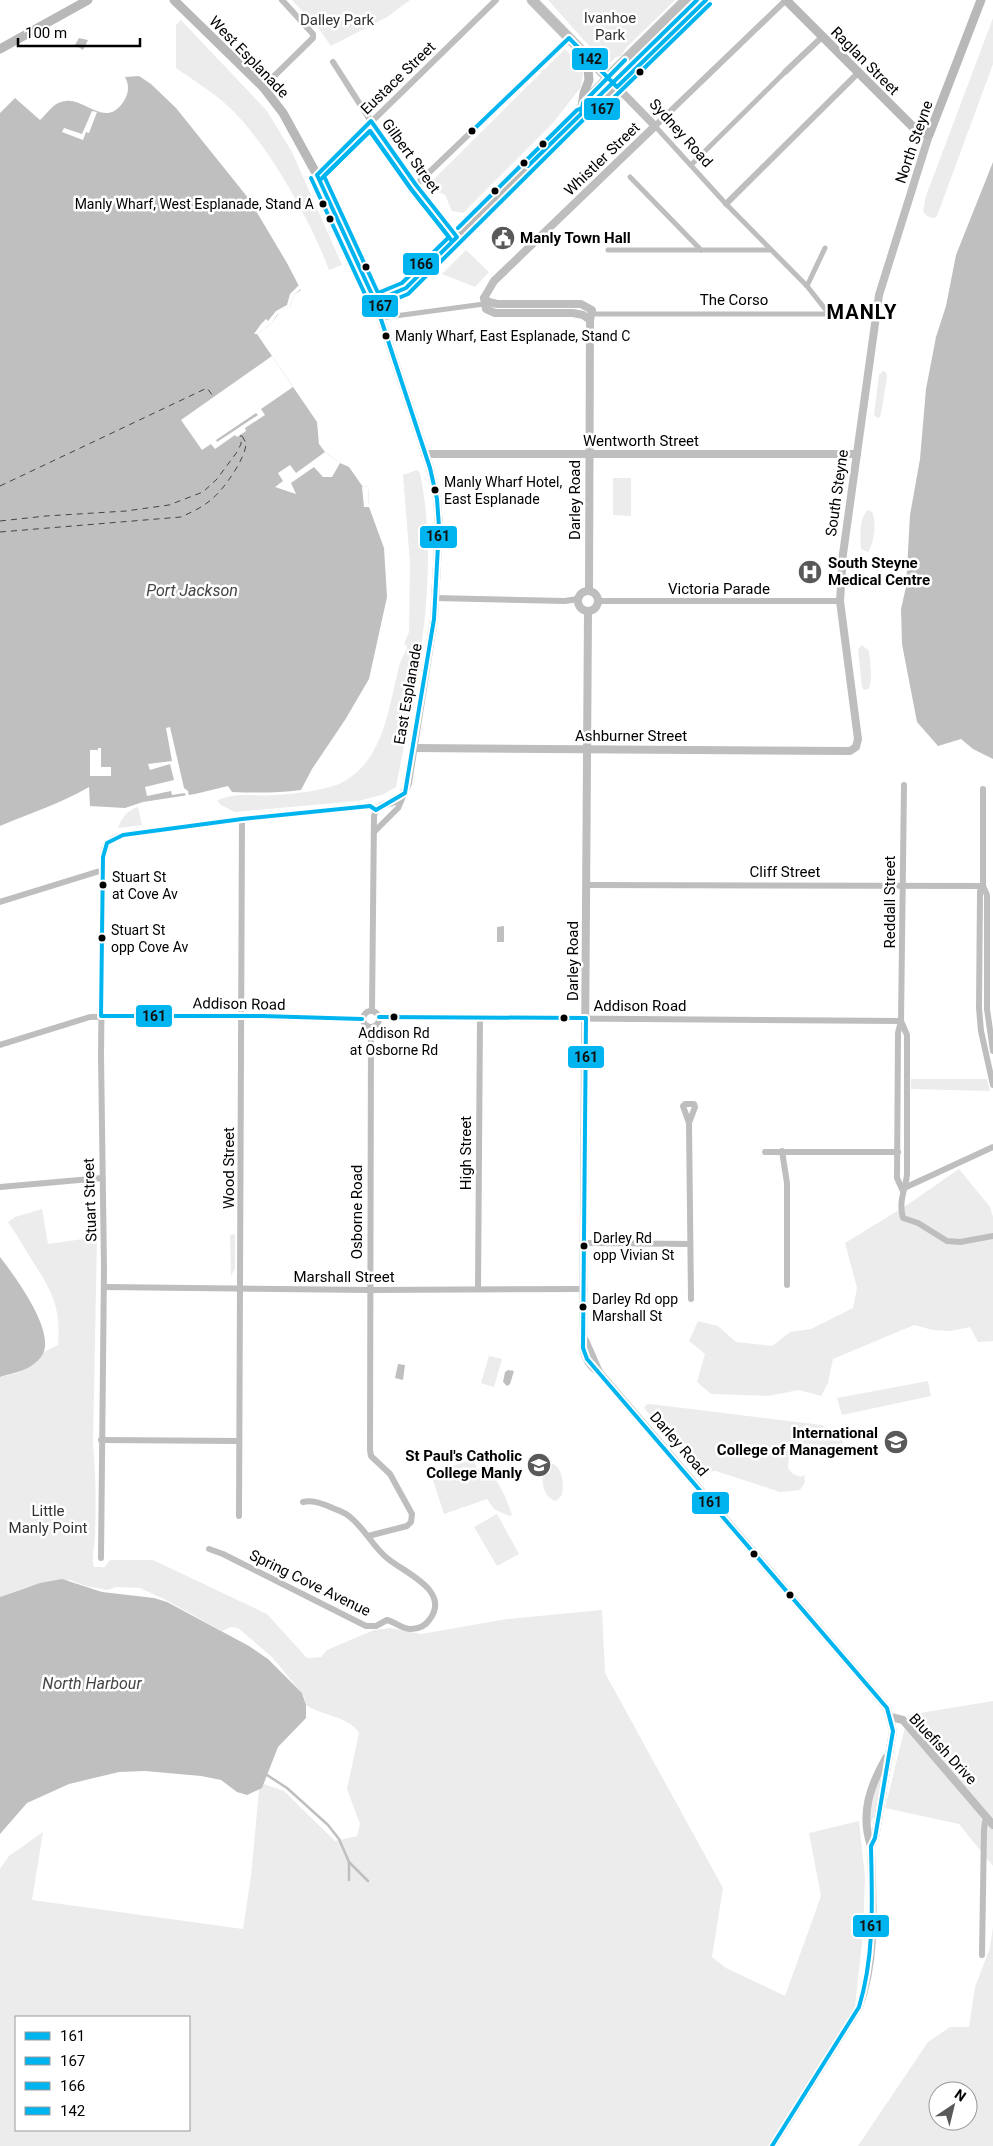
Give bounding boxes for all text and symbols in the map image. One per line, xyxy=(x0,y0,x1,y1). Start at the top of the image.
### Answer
park label: Ivanhoe Park xyxy=(584,9,636,44)
park label: Dalley Park xyxy=(300,11,374,29)
street label: West Esplanade xyxy=(205,12,293,102)
scale bar xyxy=(18,15,140,47)
street label: Raglan Street xyxy=(827,23,903,99)
text: 100 m xyxy=(25,24,67,42)
street label: Eustace Street xyxy=(357,38,439,118)
line badge: 142 xyxy=(571,47,609,71)
text: 142 xyxy=(578,51,602,67)
unlabelled marker xyxy=(635,67,645,77)
street label: Sydney Road xyxy=(646,95,716,171)
line badge: 167 xyxy=(583,97,621,121)
street label: North Steyne xyxy=(891,98,937,186)
text: 167 xyxy=(590,101,614,117)
street label: Gilbert Street xyxy=(378,115,444,197)
street label: Whistler Street xyxy=(561,118,644,199)
unlabelled marker xyxy=(467,126,477,136)
unlabelled marker xyxy=(538,139,548,149)
unlabelled marker xyxy=(519,158,529,168)
unlabelled marker xyxy=(490,186,500,196)
place label: Manly Wharf, West Esplanade, Stand A xyxy=(75,196,314,212)
marker: Manly Wharf, West Esplanade, Stand A xyxy=(318,199,328,209)
unlabelled marker xyxy=(325,214,335,224)
public building icon: Manly Town Hall xyxy=(490,225,516,251)
place label: Manly Town Hall xyxy=(520,229,631,247)
line badge: 166 xyxy=(402,252,440,276)
text: 166 xyxy=(409,256,433,272)
unlabelled marker xyxy=(361,262,371,272)
street label: The Corso xyxy=(700,291,768,309)
line badge: 167 xyxy=(361,294,399,318)
text: 167 xyxy=(368,298,392,314)
district label: MANLY xyxy=(827,300,897,324)
place label: Manly Wharf, East Esplanade, Stand C xyxy=(395,328,630,344)
marker: Manly Wharf, East Esplanade, Stand C xyxy=(381,331,391,341)
street label: Wentworth Street xyxy=(583,432,699,450)
street label: South Steyne xyxy=(822,448,852,538)
street label: Darley Road xyxy=(566,460,584,540)
place label: Manly Wharf Hotel, East Esplanade xyxy=(444,474,562,507)
marker: Manly Wharf Hotel, East Esplanade xyxy=(430,485,440,495)
line badge: 161 xyxy=(419,525,458,549)
text: 161 xyxy=(426,528,450,544)
place label: South Steyne Medical Centre xyxy=(828,554,930,589)
hospital icon: South Steyne Medical Centre xyxy=(797,559,823,585)
street label: Victoria Parade xyxy=(668,580,770,598)
water label: Port Jackson xyxy=(146,581,238,600)
street label: East Esplanade xyxy=(390,642,426,746)
street label: Ashburner Street xyxy=(575,727,687,745)
street label: Reddall Street xyxy=(881,855,899,948)
street label: Cliff Street xyxy=(750,863,820,881)
place label: Stuart St at Cove Av xyxy=(112,869,178,902)
marker: Stuart St at Cove Av xyxy=(98,880,108,890)
street label: Darley Road xyxy=(564,921,582,1001)
place label: Stuart St opp Cove Av xyxy=(111,922,189,955)
marker: Stuart St opp Cove Av xyxy=(97,933,107,943)
street label: Addison Road xyxy=(192,994,286,1014)
street label: Addison Road xyxy=(593,997,687,1015)
line badge: 161 xyxy=(135,1004,173,1028)
text: 161 xyxy=(142,1008,166,1024)
marker: Addison Rd at Osborne Rd xyxy=(389,1012,399,1022)
unlabelled marker xyxy=(559,1013,569,1023)
place label: Addison Rd at Osborne Rd xyxy=(350,1025,438,1058)
line badge: 161 xyxy=(567,1045,605,1069)
text: 161 xyxy=(574,1049,598,1065)
street label: High Street xyxy=(457,1116,475,1190)
street label: Wood Street xyxy=(220,1127,238,1209)
street label: Stuart Street xyxy=(80,1158,100,1242)
street label: Osborne Road xyxy=(348,1165,366,1259)
place label: Darley Rd opp Vivian St xyxy=(593,1230,675,1263)
marker: Darley Rd opp Vivian St xyxy=(579,1241,589,1251)
street label: Marshall Street xyxy=(293,1268,395,1286)
place label: Darley Rd opp Marshall St xyxy=(592,1291,678,1324)
marker: Darley Rd opp Marshall St xyxy=(578,1302,588,1312)
street label: Darley Road xyxy=(646,1408,712,1480)
place label: International College of Management xyxy=(717,1424,878,1459)
school or university icon: International College of Management xyxy=(883,1429,909,1455)
place label: St Paul's Catholic College Manly xyxy=(405,1447,522,1482)
school or university icon: St Paul's Catholic College Manly xyxy=(526,1452,552,1478)
line badge: 161 xyxy=(691,1491,730,1515)
text: 161 xyxy=(698,1494,722,1510)
park label: Little Manly Point xyxy=(9,1502,87,1537)
street label: Spring Cove Avenue xyxy=(246,1546,374,1620)
unlabelled marker xyxy=(749,1549,759,1559)
unlabelled marker xyxy=(785,1590,795,1600)
water label: North Harbour xyxy=(42,1674,142,1693)
street label: Bluefish Drive xyxy=(905,1710,981,1788)
line badge: 161 xyxy=(852,1914,890,1938)
text: 161 xyxy=(859,1918,883,1934)
legend xyxy=(15,2016,190,2131)
text: 161 xyxy=(60,2027,85,2045)
text: 167 xyxy=(60,2052,85,2070)
text: 166 xyxy=(60,2077,85,2095)
north arrow xyxy=(928,2081,978,2131)
text: N xyxy=(952,2086,969,2105)
text: 142 xyxy=(60,2102,85,2120)

